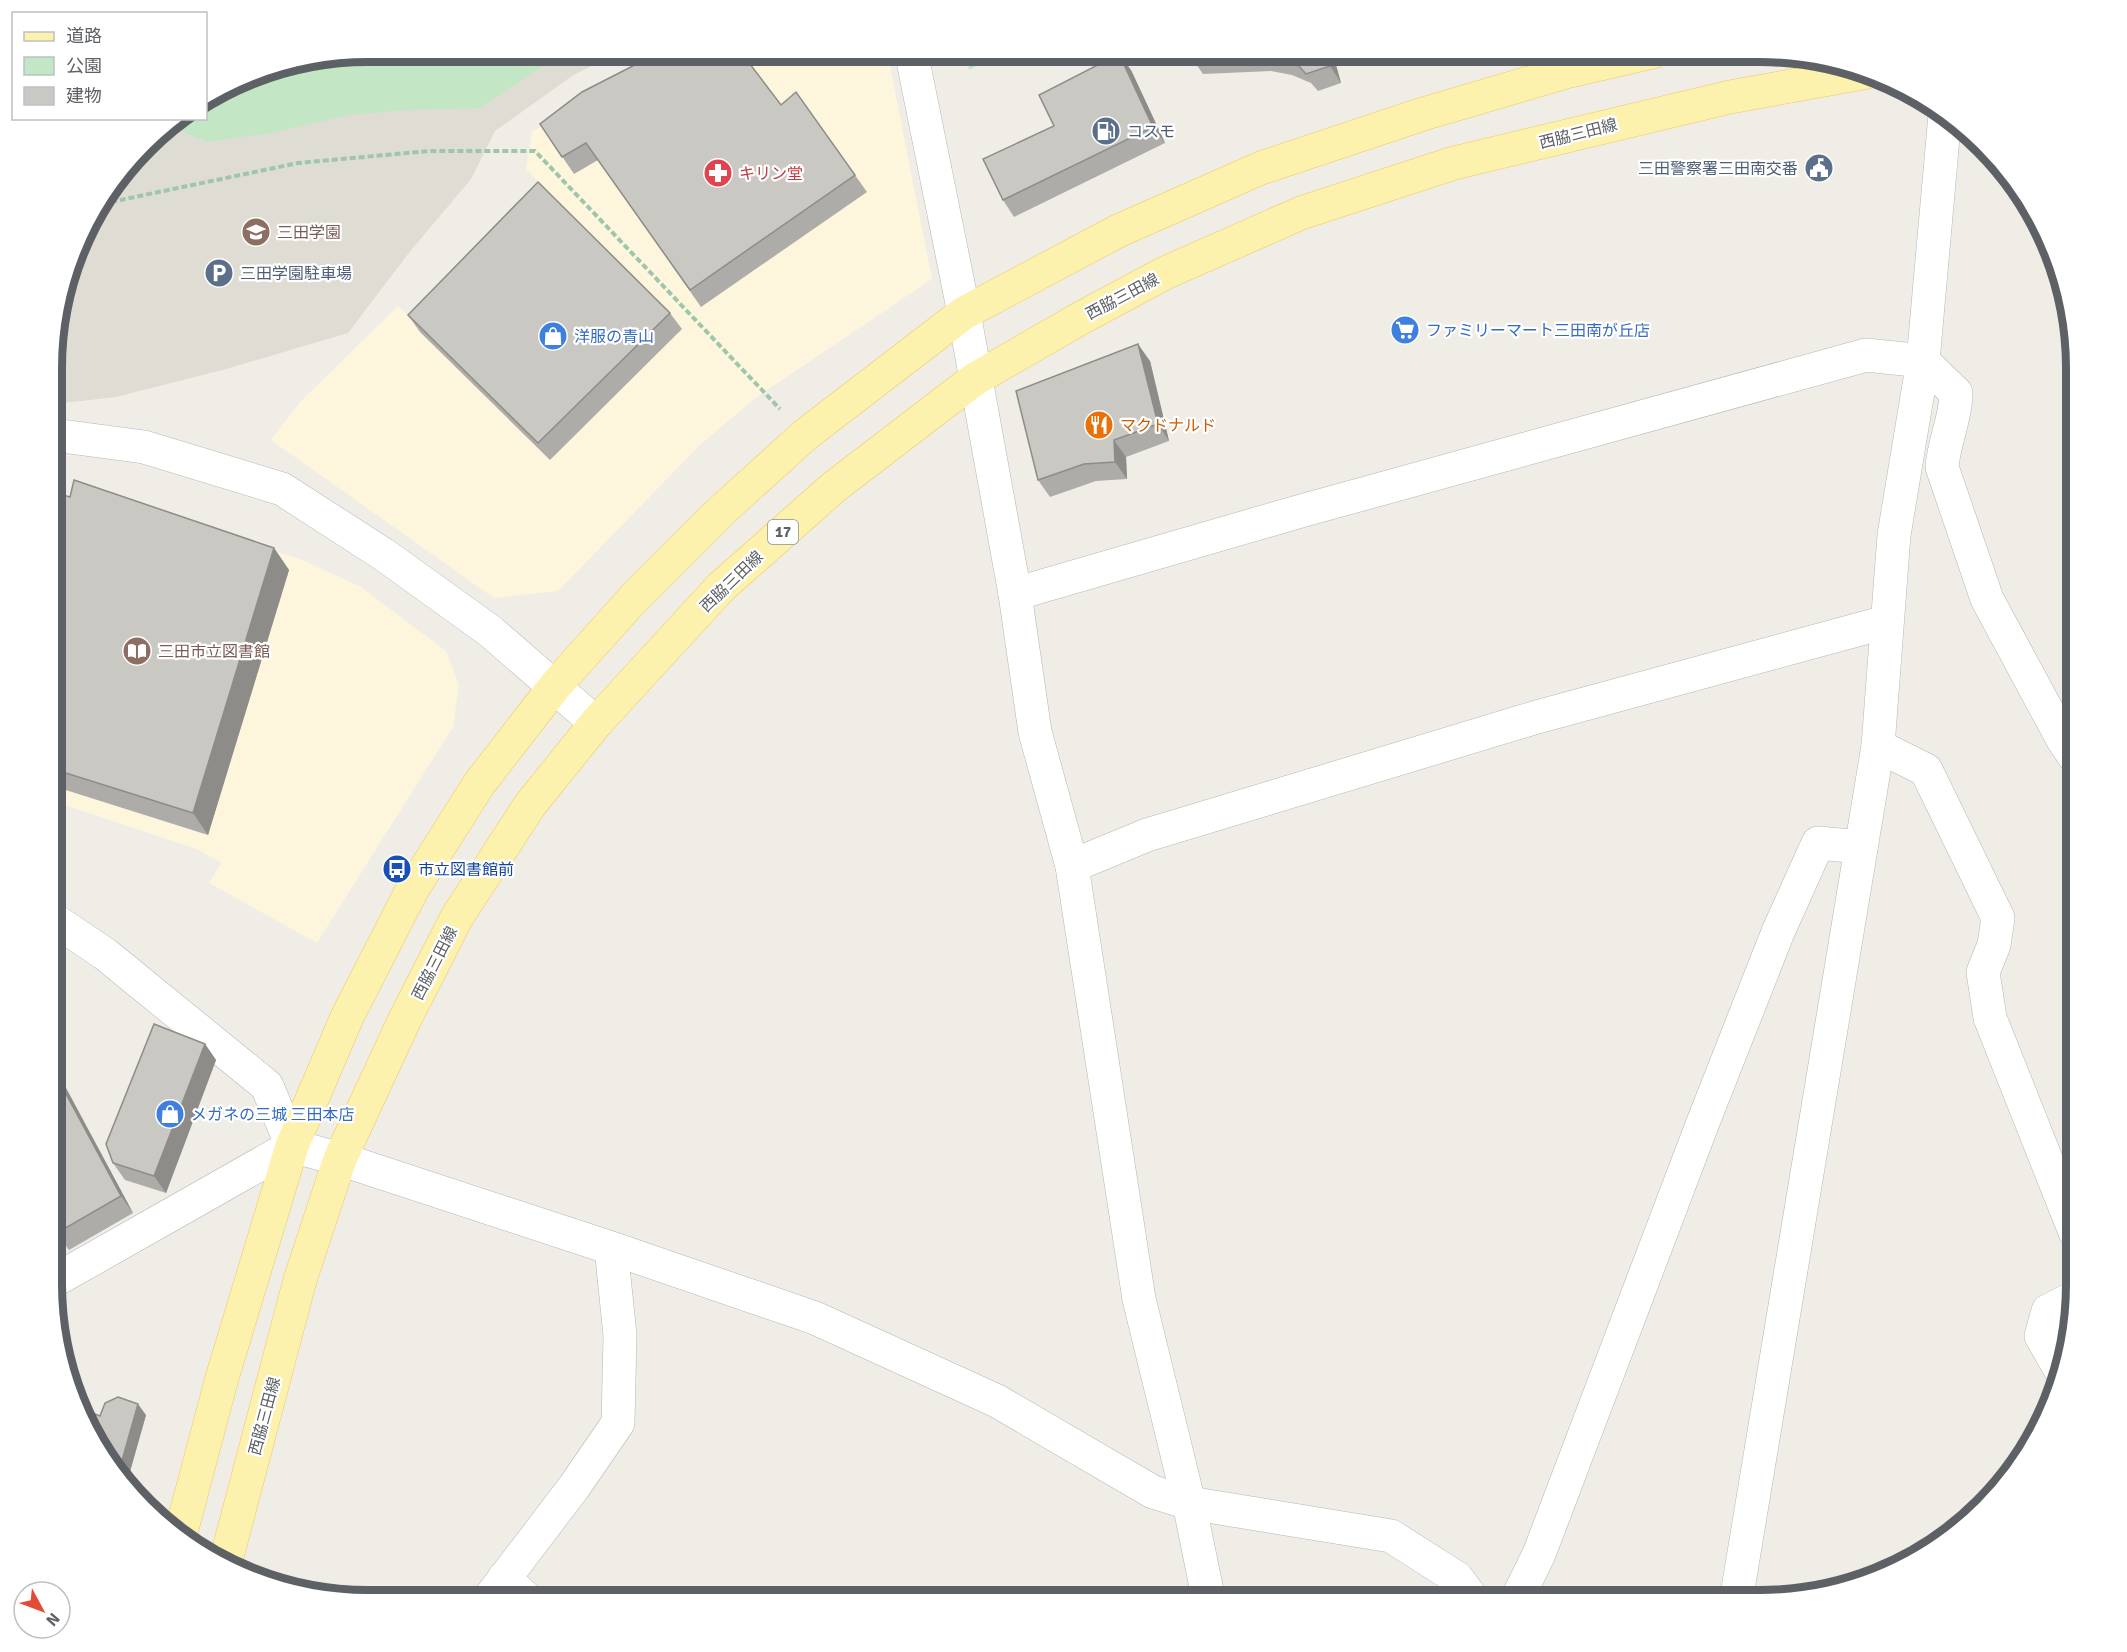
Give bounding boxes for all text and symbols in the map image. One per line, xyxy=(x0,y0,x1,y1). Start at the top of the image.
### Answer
legend xyxy=(12,12,207,120)
text: 道路 xyxy=(66,25,102,47)
text: 公園 xyxy=(66,55,102,77)
text: 建物 xyxy=(66,85,102,107)
fuel station icon: コスモ xyxy=(1090,115,1122,147)
street label: 西脇三田線 xyxy=(1537,115,1619,153)
place label: コスモ xyxy=(1127,122,1175,142)
public building icon: 三田警察署三田南交番 xyxy=(1803,152,1835,184)
pharmacy icon: キリン堂 xyxy=(702,157,734,189)
place label: 三田警察署三田南交番 xyxy=(1638,159,1798,179)
place label: キリン堂 xyxy=(739,164,803,184)
school or university icon: 三田学園 xyxy=(240,216,272,248)
place label: 三田学園 xyxy=(277,223,341,243)
parking icon: 三田学園駐車場 xyxy=(203,257,235,289)
place label: 三田学園駐車場 xyxy=(240,264,352,284)
street label: 西脇三田線 xyxy=(1082,269,1162,324)
supermarket icon: ファミリーマート三田南が丘店 xyxy=(1389,314,1421,346)
shop icon: 洋服の青山 xyxy=(537,320,569,352)
place label: ファミリーマート三田南が丘店 xyxy=(1426,321,1650,341)
place label: 洋服の青山 xyxy=(574,327,654,347)
restaurant icon: マクドナルド xyxy=(1083,409,1115,441)
place label: マクドナルド xyxy=(1120,416,1216,436)
road number: 17 xyxy=(768,520,798,544)
street label: 西脇三田線 xyxy=(696,547,767,617)
library icon: 三田市立図書館 xyxy=(121,635,153,667)
place label: 三田市立図書館 xyxy=(158,642,270,662)
bus stop icon: 市立図書館前 xyxy=(381,853,413,885)
place label: 市立図書館前 xyxy=(418,860,514,880)
street label: 西脇三田線 xyxy=(408,923,462,1004)
shop icon: メガネの三城 三田本店 xyxy=(154,1098,186,1130)
place label: メガネの三城 三田本店 xyxy=(191,1105,355,1125)
street label: 西脇三田線 xyxy=(245,1375,285,1457)
north arrow xyxy=(12,1580,72,1640)
text: N xyxy=(41,1608,64,1630)

